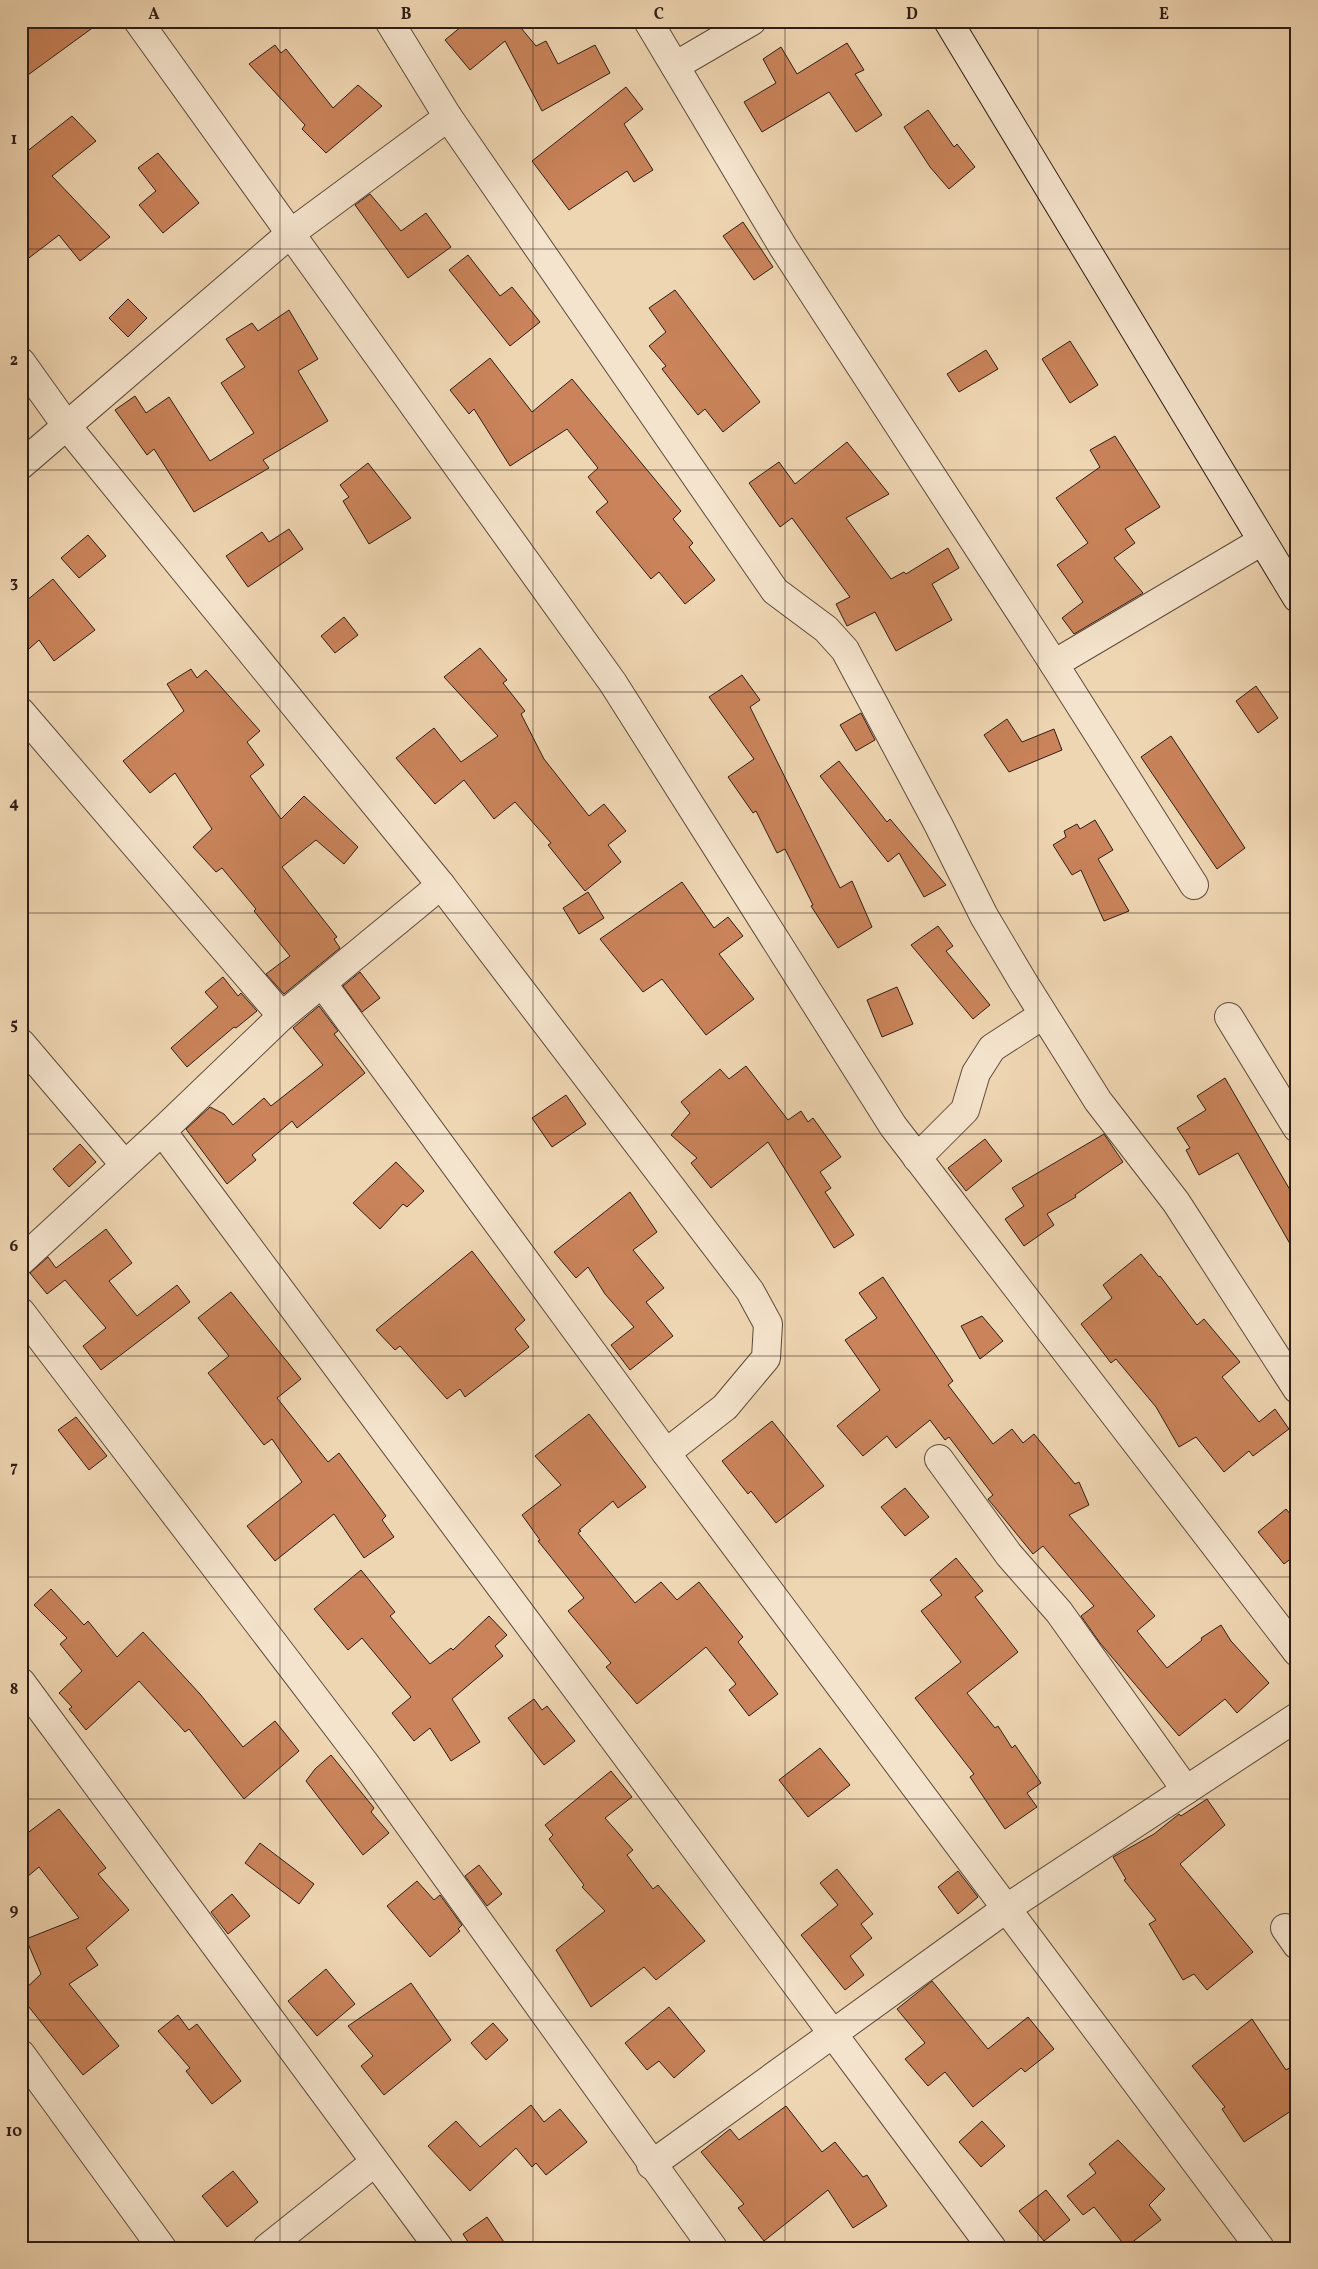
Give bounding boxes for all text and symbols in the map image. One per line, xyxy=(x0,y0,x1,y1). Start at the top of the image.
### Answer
text: A xyxy=(148,4,160,26)
text: B xyxy=(401,4,412,26)
text: C xyxy=(654,4,664,26)
text: D xyxy=(906,4,918,26)
text: E xyxy=(1159,4,1169,26)
text: 1 xyxy=(11,129,17,151)
text: 2 xyxy=(10,350,18,372)
text: 3 xyxy=(10,572,18,594)
text: 4 xyxy=(9,793,19,815)
text: 5 xyxy=(10,1014,18,1036)
text: 6 xyxy=(10,1236,19,1258)
text: 7 xyxy=(10,1457,18,1479)
text: 8 xyxy=(10,1679,18,1701)
text: 9 xyxy=(10,1900,19,1922)
text: 10 xyxy=(6,2121,22,2143)

